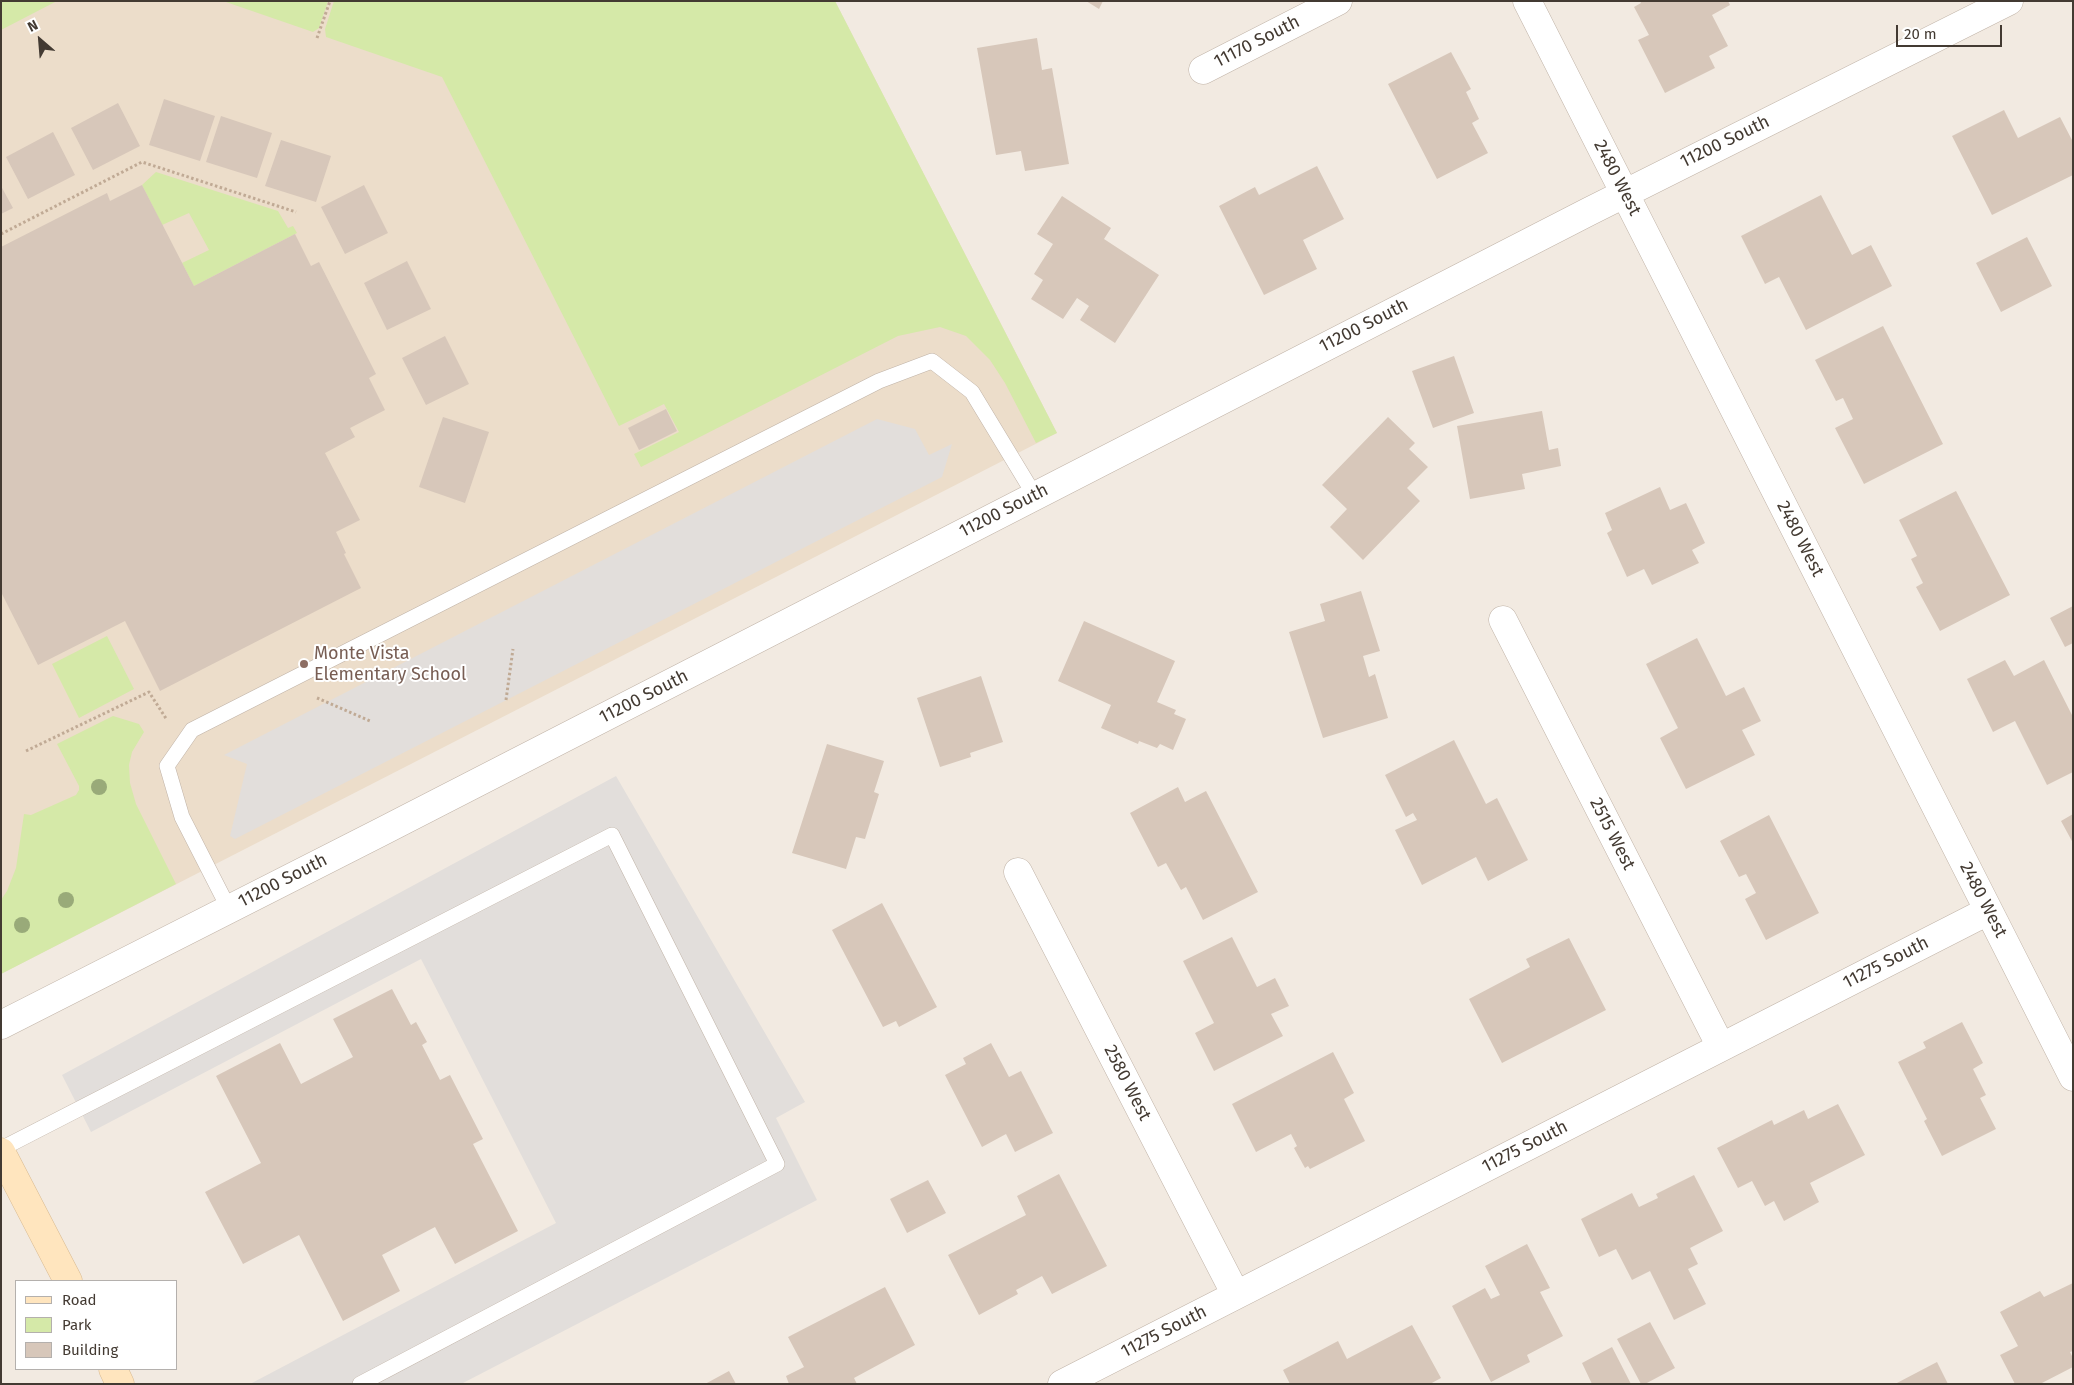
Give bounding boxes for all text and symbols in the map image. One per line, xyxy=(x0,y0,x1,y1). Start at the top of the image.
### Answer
street label: 11170 South xyxy=(1211,11,1303,73)
north arrow xyxy=(15,15,65,65)
scale bar xyxy=(1899,15,2005,47)
text: N xyxy=(25,17,41,36)
text: 20 m xyxy=(1904,25,1937,43)
street label: 11200 South xyxy=(1677,111,1773,173)
street label: 2480 West xyxy=(1589,137,1645,219)
street label: 11200 South xyxy=(1316,294,1412,358)
street label: 11200 South xyxy=(956,479,1052,543)
street label: 2480 West xyxy=(1772,498,1828,580)
place label: Monte Vista Elementary School xyxy=(314,643,466,686)
marker: Monte Vista Elementary School xyxy=(298,658,310,670)
street label: 11200 South xyxy=(596,665,692,729)
street label: 2515 West xyxy=(1585,794,1639,874)
street label: 11200 South xyxy=(235,849,331,913)
street label: 2480 West xyxy=(1955,859,2011,941)
street label: 11275 South xyxy=(1839,932,1933,994)
street label: 2580 West xyxy=(1099,1042,1155,1124)
street label: 11275 South xyxy=(1478,1116,1572,1178)
legend xyxy=(15,1280,178,1370)
text: Road xyxy=(62,1291,97,1309)
street label: 11275 South xyxy=(1117,1301,1211,1363)
text: Park xyxy=(62,1316,92,1334)
text: Building xyxy=(62,1341,118,1359)

